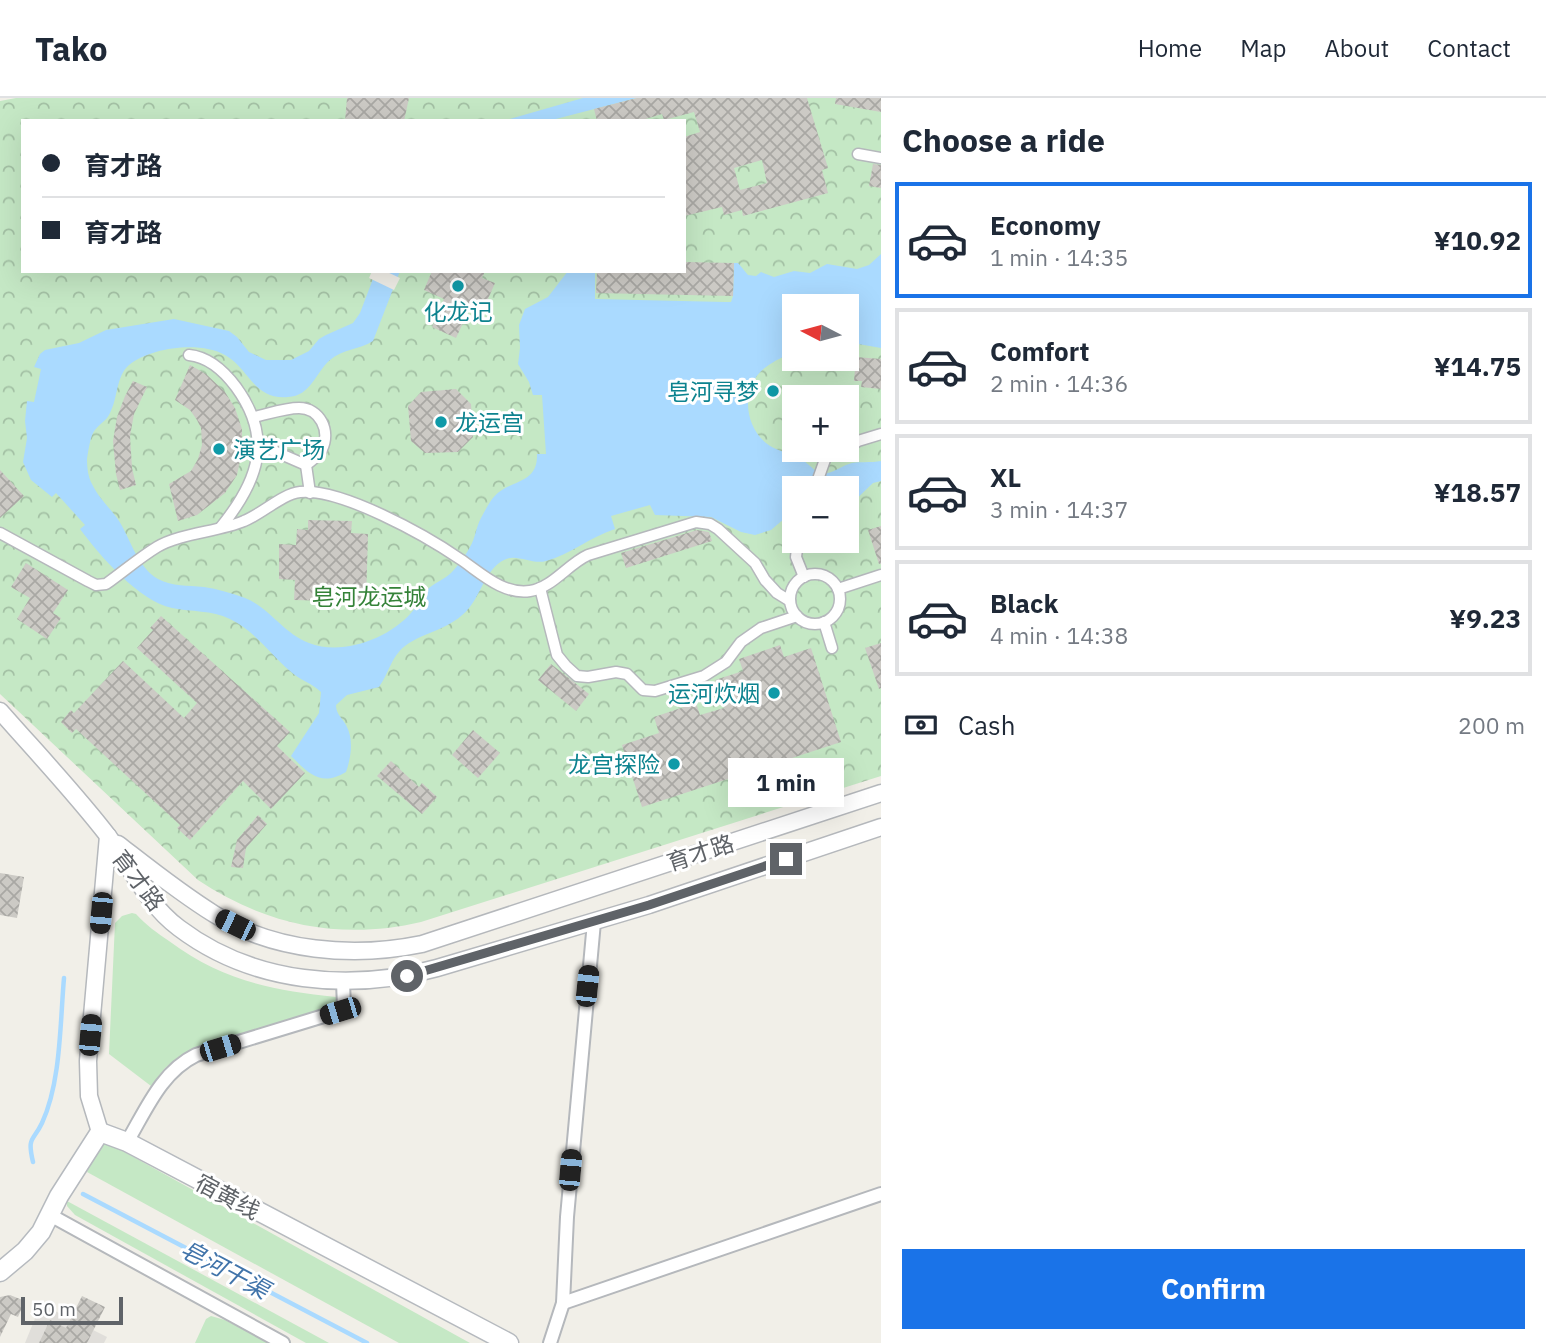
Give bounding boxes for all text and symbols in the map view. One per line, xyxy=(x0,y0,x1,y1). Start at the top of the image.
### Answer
text: Tako xyxy=(35,27,108,70)
text: Home xyxy=(1138,32,1202,64)
text: Map xyxy=(1240,32,1286,64)
text: About xyxy=(1324,32,1389,64)
text: Contact xyxy=(1427,32,1511,64)
text: Choose a ride xyxy=(902,119,1105,161)
text: 育才路 xyxy=(84,148,162,182)
text: Economy xyxy=(990,208,1101,242)
icon: car xyxy=(906,209,969,272)
text: 育才路 xyxy=(84,215,162,249)
text: ¥10.92 xyxy=(1434,223,1521,257)
text: 1 min · 14:35 xyxy=(990,242,1128,272)
marker: 化龙记 xyxy=(450,278,466,294)
north arrow xyxy=(782,294,859,371)
map controls xyxy=(782,294,859,553)
place label: 化龙记 xyxy=(424,296,493,326)
text: Comfort xyxy=(990,334,1089,368)
icon: car xyxy=(906,335,969,398)
text: ¥14.75 xyxy=(1434,349,1521,383)
text: 2 min · 14:36 xyxy=(990,368,1128,398)
place label: 皂河寻梦 xyxy=(667,376,759,406)
marker: 皂河寻梦 xyxy=(765,383,781,399)
button: + xyxy=(782,385,859,462)
place label: 龙运宫 xyxy=(455,407,524,437)
marker: 龙运宫 xyxy=(433,414,449,430)
place label: 演艺广场 xyxy=(233,434,325,464)
marker: 演艺广场 xyxy=(211,441,227,457)
text: XL xyxy=(990,460,1021,494)
icon: car xyxy=(906,461,969,524)
text: ¥18.57 xyxy=(1434,475,1521,509)
button: − xyxy=(782,476,859,553)
text: 3 min · 14:37 xyxy=(990,494,1128,524)
park label: 皂河龙运城 xyxy=(312,581,427,611)
text: Black xyxy=(990,586,1058,620)
icon: car xyxy=(906,587,969,650)
text: ¥9.23 xyxy=(1449,601,1521,635)
text: 4 min · 14:38 xyxy=(990,620,1128,650)
place label: 运河炊烟 xyxy=(668,678,760,708)
marker: 运河炊烟 xyxy=(766,685,782,701)
icon: cash xyxy=(902,706,940,744)
text: Cash xyxy=(958,708,1015,742)
text: 200 m xyxy=(1458,710,1525,740)
place label: 龙宫探险 xyxy=(568,749,660,779)
marker: 龙宫探险 xyxy=(666,756,682,772)
callout: 1 min xyxy=(728,758,844,806)
text: 1 min xyxy=(756,767,816,797)
street label: 育才路 xyxy=(663,827,737,877)
street label: 育才路 xyxy=(106,843,172,917)
route end xyxy=(770,843,802,875)
car xyxy=(89,891,114,935)
car xyxy=(212,906,259,944)
route start xyxy=(391,960,423,992)
car xyxy=(575,964,600,1008)
car xyxy=(317,995,364,1027)
car xyxy=(78,1013,103,1057)
car xyxy=(197,1032,244,1064)
car xyxy=(558,1148,583,1192)
street label: 宿黄线 xyxy=(190,1167,266,1225)
water label: 皂河干渠 xyxy=(175,1232,278,1307)
button: Confirm xyxy=(902,1249,1525,1329)
scale bar xyxy=(21,1294,122,1326)
text: 50 m xyxy=(32,1297,76,1321)

